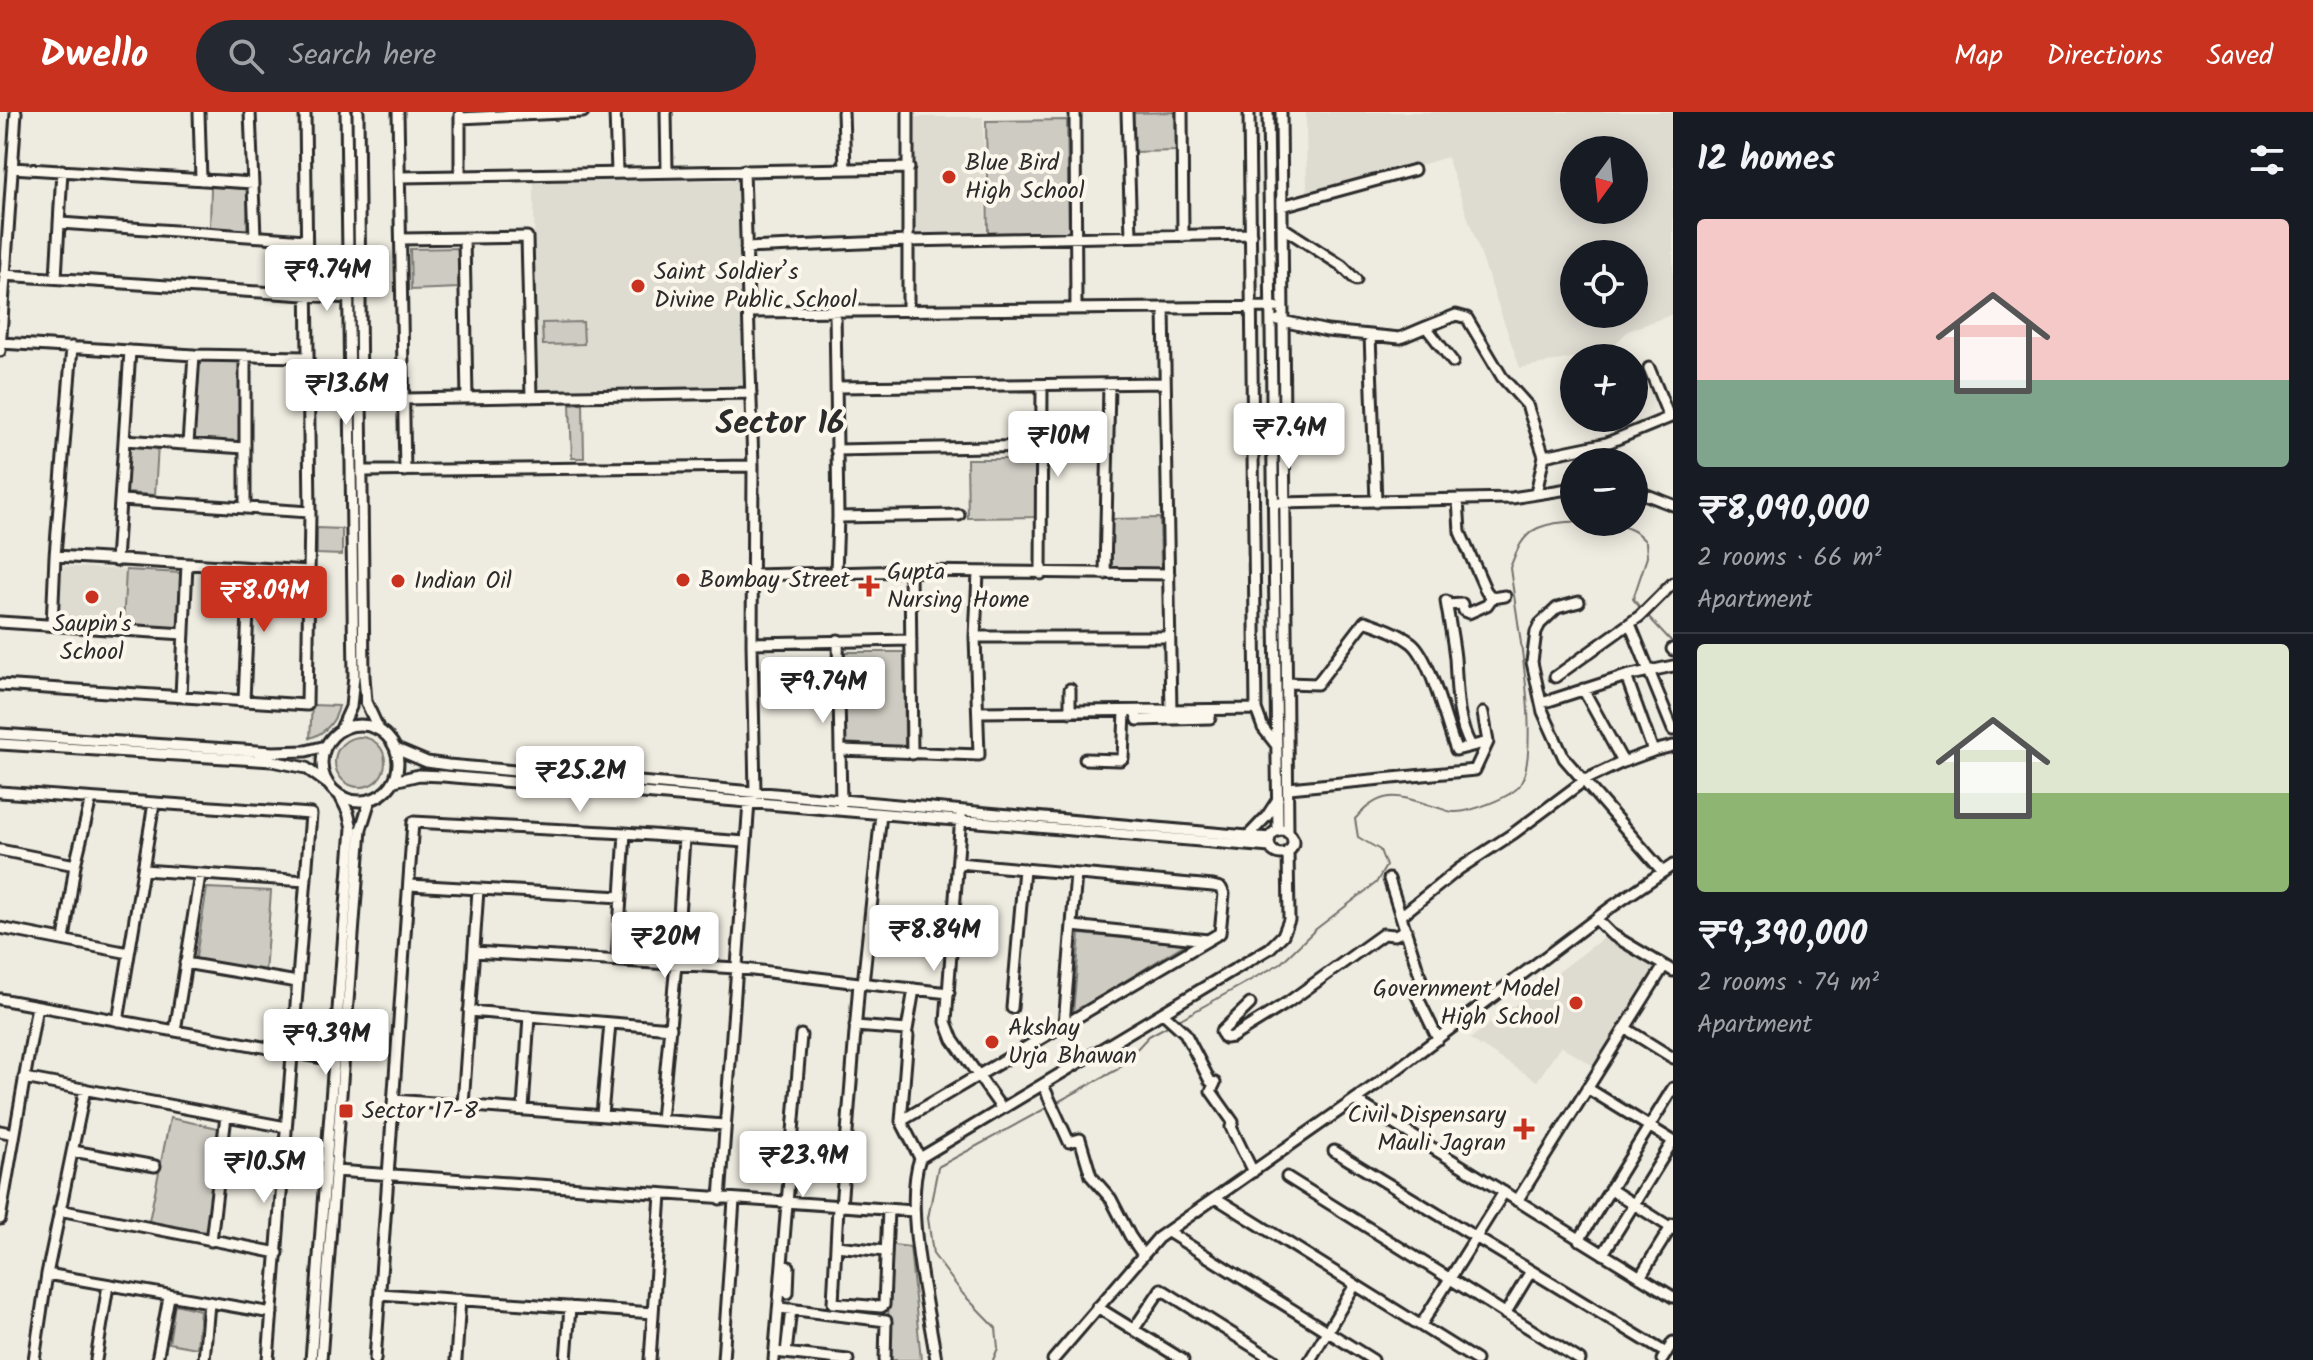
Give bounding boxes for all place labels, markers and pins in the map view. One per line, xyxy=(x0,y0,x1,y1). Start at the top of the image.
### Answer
place label: Blue Bird High School xyxy=(965,144,1085,211)
marker: Blue Bird High School xyxy=(940,168,958,186)
pin: ₹9.74M xyxy=(262,245,392,313)
place label: Saint Soldier’s Divine Public School xyxy=(654,253,857,320)
marker: Saint Soldier’s Divine Public School xyxy=(629,277,647,295)
pin: ₹13.6M xyxy=(281,359,411,427)
pin: ₹7.4M xyxy=(1233,403,1345,471)
pin: ₹10M xyxy=(1011,411,1105,479)
place label: Gupta Nursing Home xyxy=(887,553,1030,620)
place label: Bombay Street xyxy=(699,561,851,600)
place label: Indian Oil xyxy=(414,562,512,601)
pin: ₹8.09M xyxy=(199,566,329,634)
marker: Bombay Street xyxy=(674,571,692,589)
marker: Indian Oil xyxy=(389,572,407,590)
marker: Gupta Nursing Home xyxy=(858,575,880,597)
marker: Saupin's School xyxy=(83,588,101,606)
place label: Saupin's School xyxy=(52,605,132,672)
pin: ₹9.74M xyxy=(758,657,888,725)
pin: ₹25.2M xyxy=(515,746,645,814)
pin: ₹8.84M xyxy=(869,905,999,973)
pin: ₹20M xyxy=(618,912,712,980)
place label: Government Model High School xyxy=(1373,970,1560,1037)
marker: Government Model High School xyxy=(1567,994,1585,1012)
pin: ₹9.39M xyxy=(261,1009,391,1077)
place label: Akshay Urja Bhawan xyxy=(1008,1009,1137,1076)
marker: Akshay Urja Bhawan xyxy=(983,1033,1001,1051)
place label: Sector 17-8 xyxy=(362,1092,479,1131)
place label: Civil Dispensary Mauli Jagran xyxy=(1347,1096,1507,1163)
marker: Sector 17-8 xyxy=(337,1102,355,1120)
marker: Civil Dispensary Mauli Jagran xyxy=(1513,1118,1535,1140)
pin: ₹23.9M xyxy=(738,1131,868,1199)
pin: ₹10.5M xyxy=(199,1137,329,1205)

